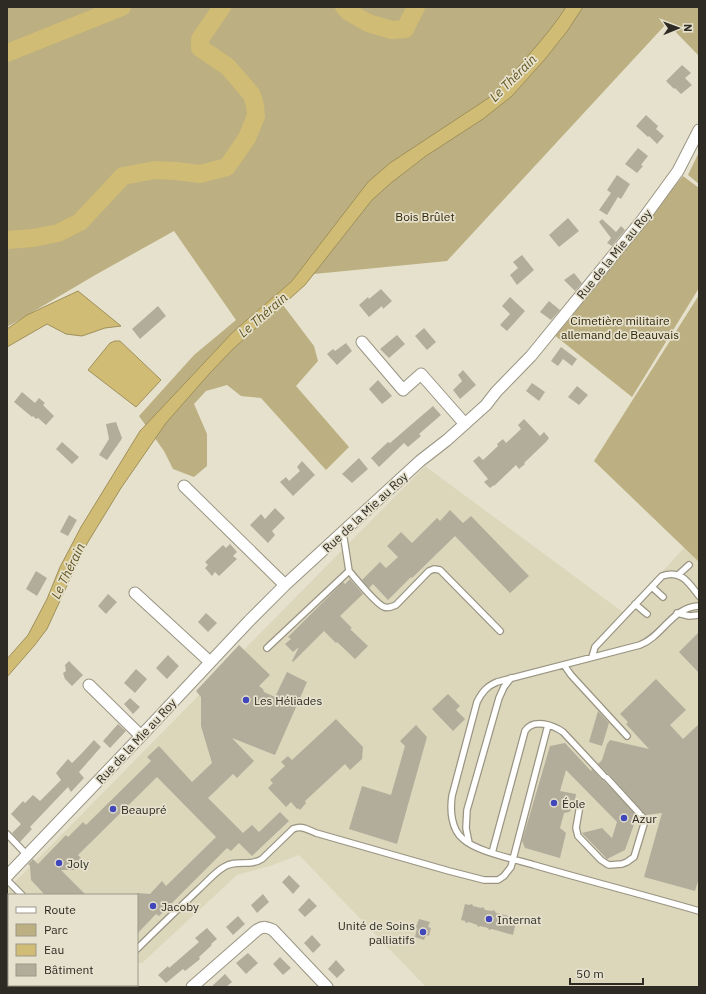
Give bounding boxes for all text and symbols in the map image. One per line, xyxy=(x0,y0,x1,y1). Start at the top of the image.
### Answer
north arrow xyxy=(658,8,698,48)
text: N xyxy=(681,24,695,32)
water label: Le Thérain xyxy=(486,51,540,105)
street label: Rue de la Mie au Roy xyxy=(573,206,655,302)
park label: Bois Brûlet xyxy=(395,209,455,224)
water label: Le Thérain xyxy=(235,289,291,341)
park label: Cimetière militaire allemand de Beauvais xyxy=(561,313,679,342)
street label: Rue de la Mie au Roy xyxy=(319,469,411,555)
water label: Le Thérain xyxy=(47,540,89,602)
place label: Les Héliades xyxy=(254,693,322,708)
street label: Rue de la Mie au Roy xyxy=(93,695,179,787)
marker: Les Héliades xyxy=(241,695,251,705)
place label: Éole xyxy=(562,796,586,811)
marker: Éole xyxy=(549,798,559,808)
place label: Beaupré xyxy=(121,802,167,817)
marker: Beaupré xyxy=(108,804,118,814)
place label: Azur xyxy=(632,811,657,826)
marker: Azur xyxy=(619,813,629,823)
place label: Joly xyxy=(67,856,89,871)
marker: Joly xyxy=(54,858,64,868)
legend xyxy=(8,894,138,986)
place label: Jacoby xyxy=(161,899,199,914)
marker: Jacoby xyxy=(148,901,158,911)
text: Route xyxy=(44,902,76,917)
place label: Internat xyxy=(497,912,541,927)
marker: Internat xyxy=(484,914,494,924)
place label: Unité de Soins palliatifs xyxy=(338,918,415,947)
text: Parc xyxy=(44,922,68,937)
marker: Unité de Soins palliatifs xyxy=(418,927,428,937)
text: Eau xyxy=(44,942,64,957)
scale bar xyxy=(570,960,643,986)
text: Bâtiment xyxy=(44,962,94,977)
text: 50 m xyxy=(576,966,604,981)

